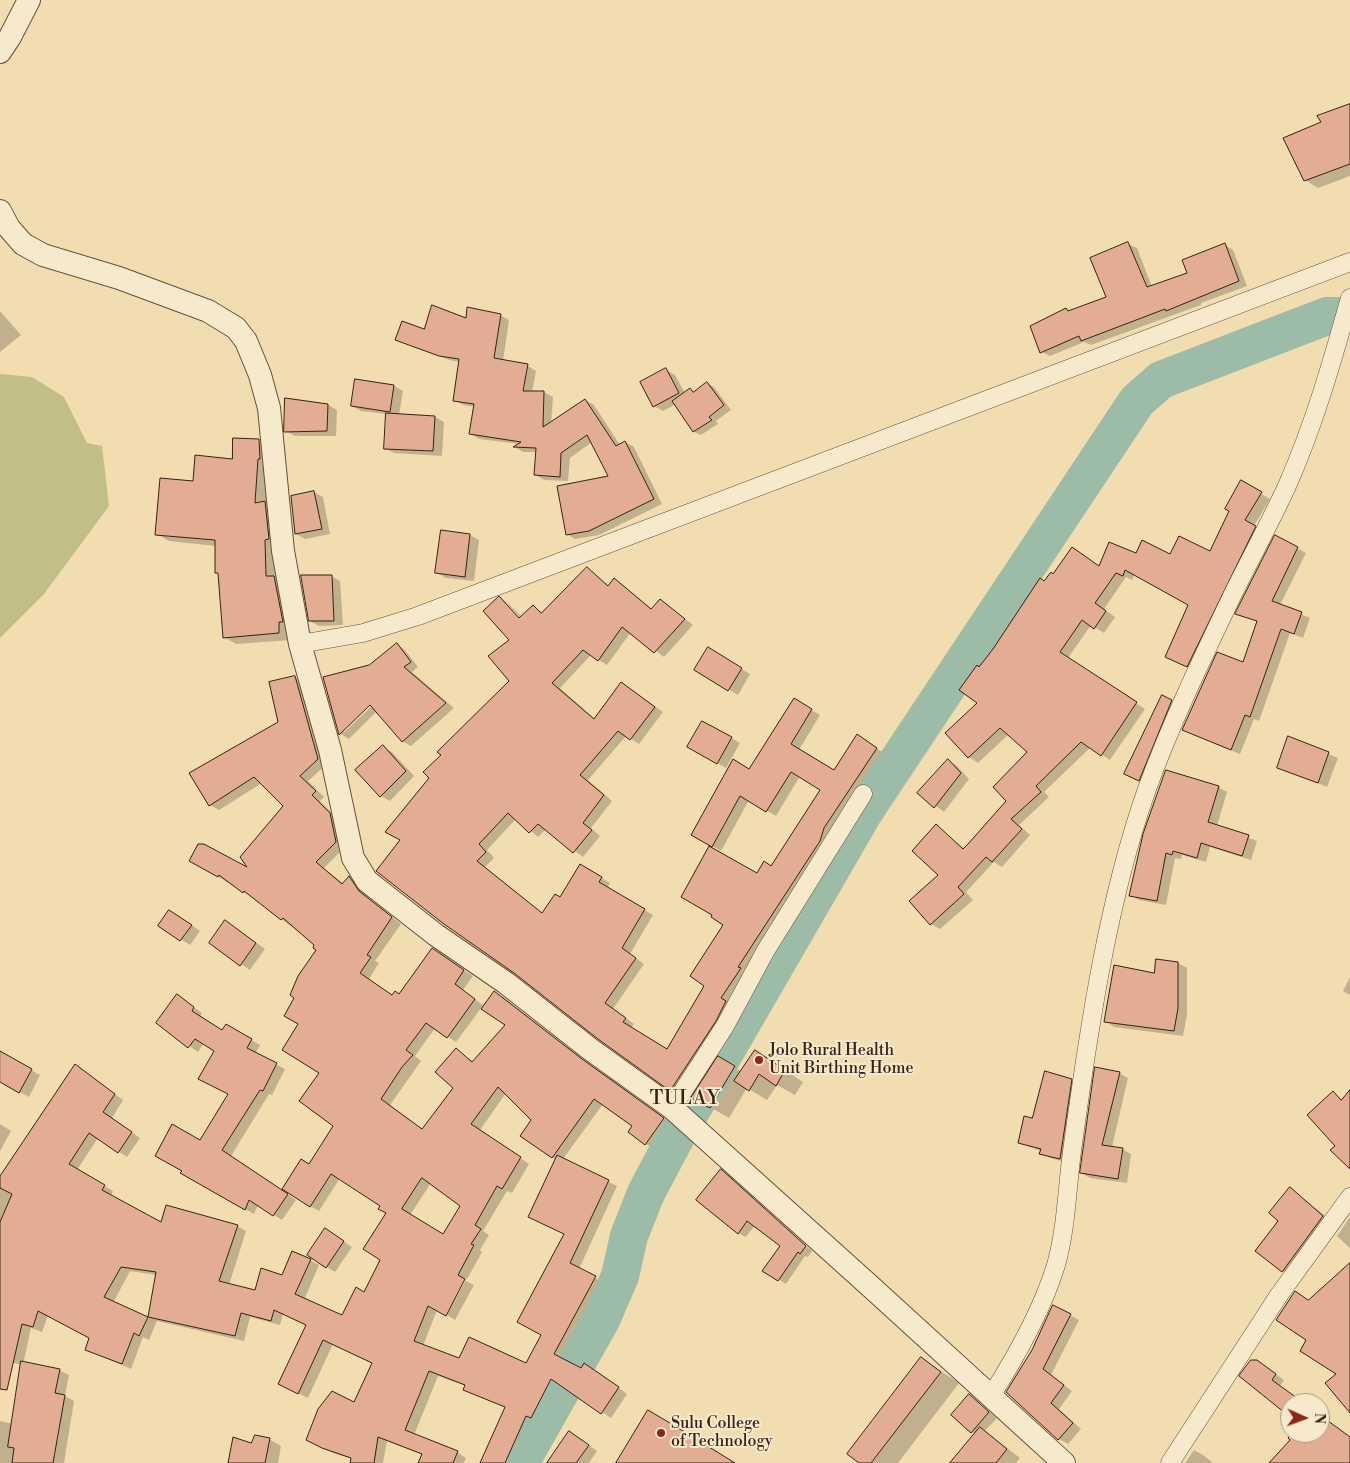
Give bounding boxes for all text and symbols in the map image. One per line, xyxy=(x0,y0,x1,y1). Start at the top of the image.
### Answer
place label: Jolo Rural Health Unit Birthing Home xyxy=(769,1041,914,1079)
marker: Jolo Rural Health Unit Birthing Home xyxy=(753,1054,765,1066)
district label: TULAY xyxy=(649,1088,721,1110)
north arrow xyxy=(1280,1393,1330,1443)
text: N xyxy=(1310,1413,1328,1424)
place label: Sulu College of Technology xyxy=(671,1414,773,1452)
marker: Sulu College of Technology xyxy=(655,1427,667,1439)

